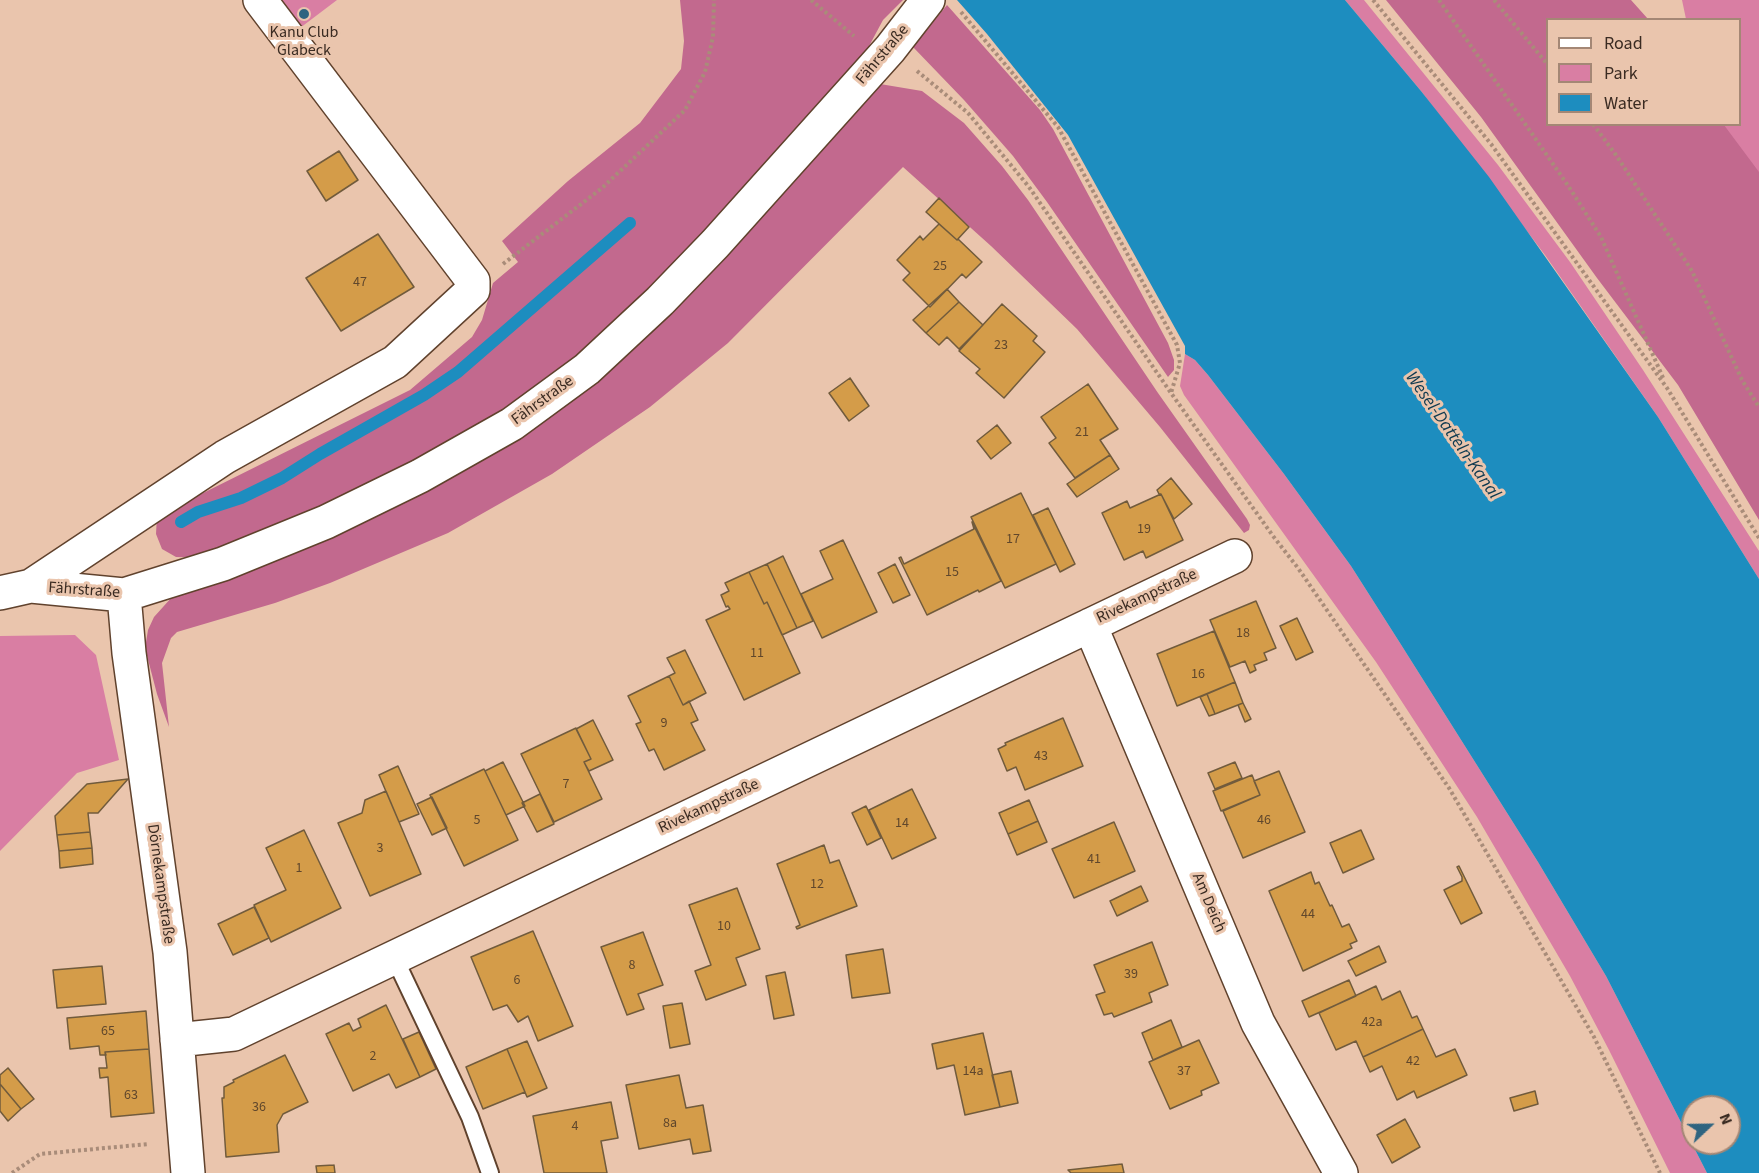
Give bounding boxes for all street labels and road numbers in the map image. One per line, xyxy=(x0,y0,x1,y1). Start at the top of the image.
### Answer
street label: Fährstraße xyxy=(853,21,913,89)
street label: Fährstraße xyxy=(508,372,578,430)
street label: Rivekampstraße xyxy=(1094,565,1200,629)
street label: Fährstraße xyxy=(48,579,120,603)
street label: Rivekampstraße xyxy=(656,775,762,839)
street label: Dörnekampstraße xyxy=(142,823,178,945)
street label: Am Deich xyxy=(1187,870,1229,936)

